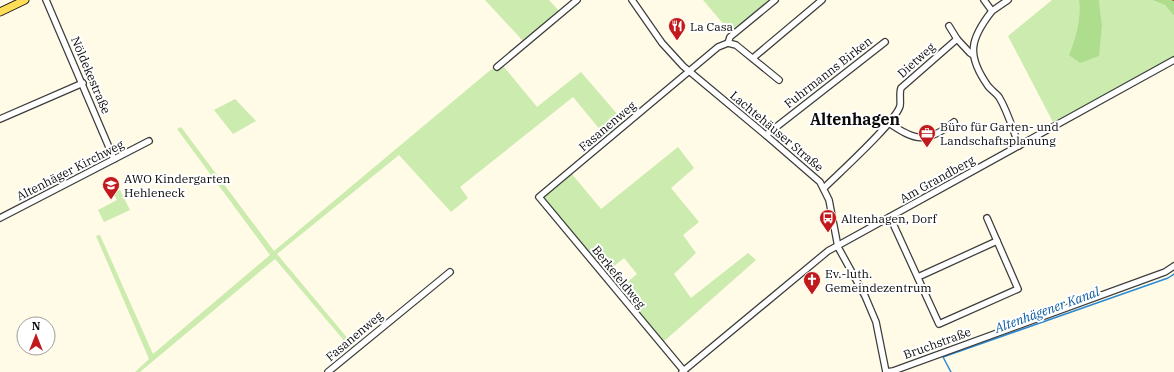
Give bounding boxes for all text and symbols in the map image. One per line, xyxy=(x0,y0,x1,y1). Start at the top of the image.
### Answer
restaurant icon: La Casa xyxy=(667,16,687,41)
place label: La Casa xyxy=(690,19,734,34)
street label: Fuhrmanns Birken xyxy=(781,33,875,111)
street label: Nöldekestraße xyxy=(68,34,114,116)
street label: Dietweg xyxy=(894,39,938,81)
street label: Lachtehäuser Straße xyxy=(727,88,827,174)
street label: Fasanenweg xyxy=(575,98,639,154)
district label: Altenhagen xyxy=(810,109,900,129)
place label: Büro für Garten- und Landschaftsplanung xyxy=(940,119,1059,148)
office icon: Büro für Garten- und Landschaftsplanung xyxy=(917,123,937,148)
street label: Altenhäger Kirchweg xyxy=(14,136,127,204)
street label: Am Grandberg xyxy=(897,152,978,206)
place label: AWO Kindergarten Hehleneck xyxy=(124,171,231,200)
school or university icon: AWO Kindergarten Hehleneck xyxy=(101,175,121,200)
bus stop icon: Altenhagen, Dorf xyxy=(818,208,838,233)
place label: Altenhagen, Dorf xyxy=(841,211,937,226)
street label: Berkefeldweg xyxy=(589,243,649,312)
place label: Ev.-luth. Gemeindezentrum xyxy=(825,266,932,295)
church icon: Ev.-luth. Gemeindezentrum xyxy=(802,270,822,295)
water label: Altenhägener Kanal xyxy=(991,283,1102,337)
street label: Fasanenweg xyxy=(322,308,386,364)
north arrow xyxy=(16,316,56,356)
text: N xyxy=(32,319,41,333)
street label: Bruchstraße xyxy=(901,324,973,362)

